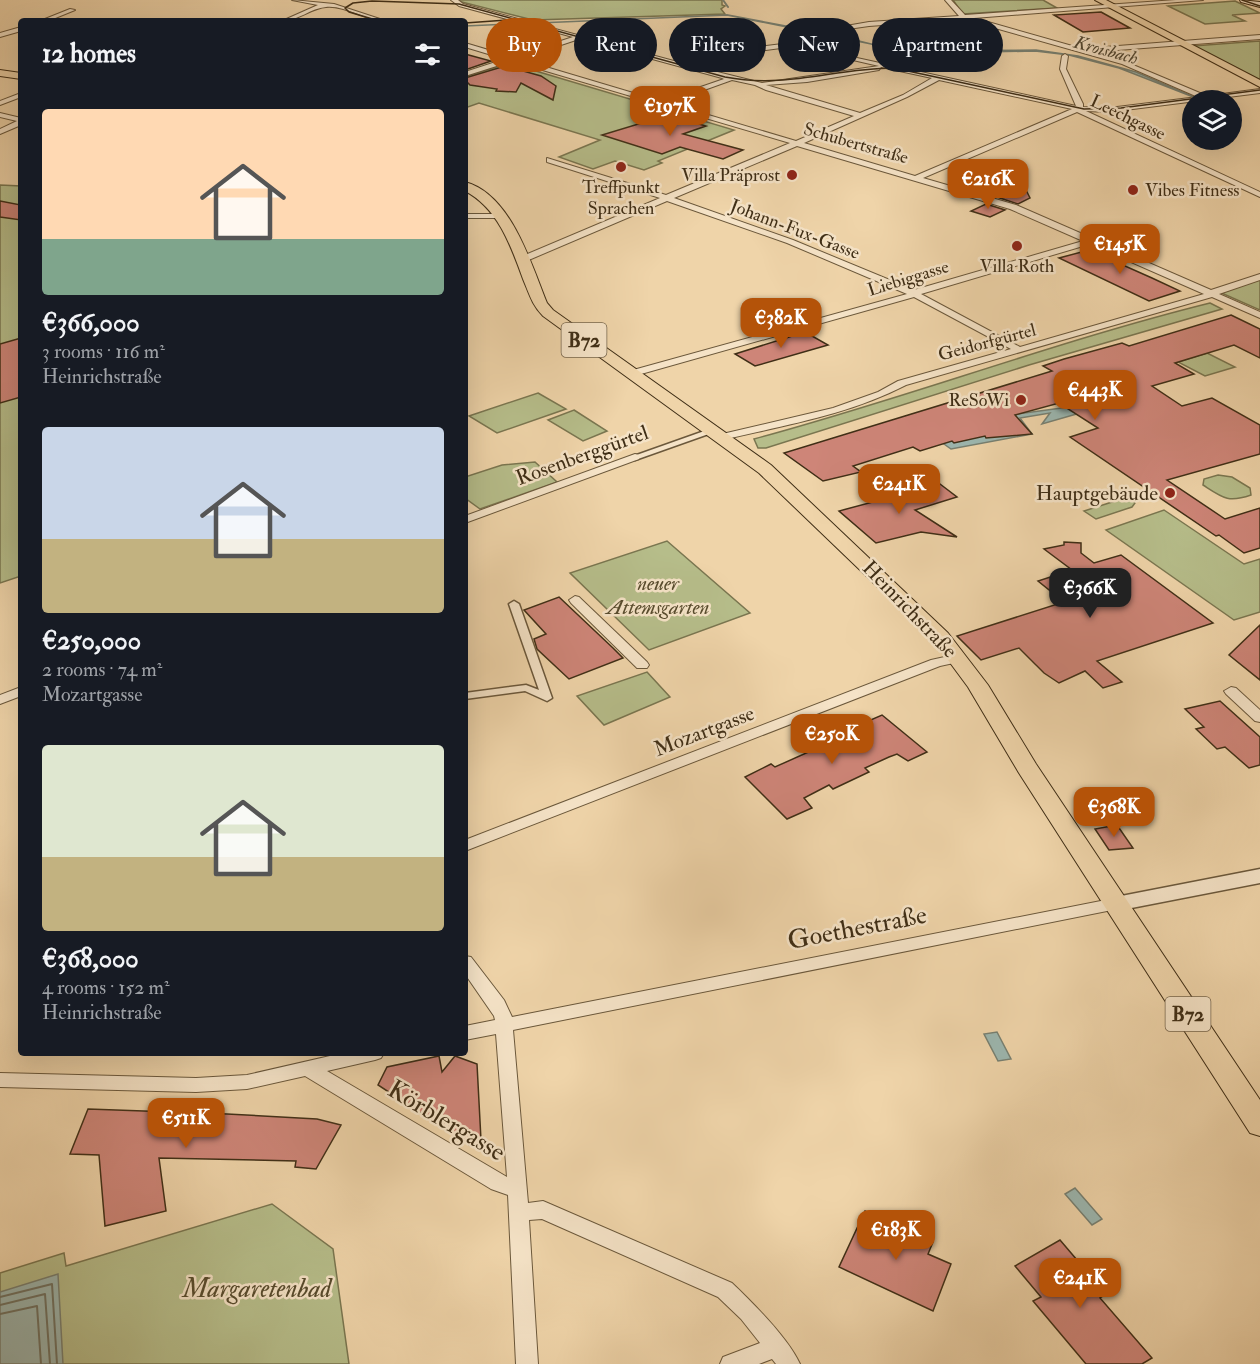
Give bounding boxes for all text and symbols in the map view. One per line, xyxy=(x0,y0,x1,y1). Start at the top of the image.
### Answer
chip: Buy xyxy=(486,18,562,72)
chip: Rent xyxy=(574,18,657,72)
chip: Filters xyxy=(669,18,766,72)
chip: New xyxy=(778,18,860,72)
chip: Apartment xyxy=(872,18,1003,72)
water label: Kroisbach xyxy=(1070,31,1140,70)
text: 12 homes xyxy=(42,38,136,70)
icon: filters xyxy=(411,38,444,71)
pin: €197K xyxy=(628,86,712,137)
street label: Leechgasse xyxy=(1086,89,1170,146)
map controls xyxy=(1182,90,1242,150)
button: layers xyxy=(1182,90,1242,150)
text: €197K xyxy=(644,93,696,118)
street label: Schubertstraße xyxy=(801,118,911,170)
icon: home xyxy=(189,148,297,256)
pin: €216K xyxy=(946,159,1030,210)
marker: Treffpunkt Sprachen xyxy=(614,160,628,174)
place label: Villa Präprost xyxy=(681,164,780,187)
text: €216K xyxy=(962,166,1014,191)
marker: Villa Präprost xyxy=(785,168,799,182)
place label: Treffpunkt Sprachen xyxy=(582,176,660,220)
place label: Vibes Fitness xyxy=(1145,179,1240,202)
marker: Vibes Fitness xyxy=(1126,183,1140,197)
street label: Johann-Fux-Gasse xyxy=(726,194,863,265)
pin: €145K xyxy=(1078,224,1162,275)
text: €145K xyxy=(1094,231,1146,256)
marker: Villa Roth xyxy=(1010,239,1024,253)
street label: Liebiggasse xyxy=(865,255,952,302)
place label: Villa Roth xyxy=(980,255,1055,278)
pin: €382K xyxy=(739,298,823,349)
text: €382K xyxy=(755,305,807,330)
text: €366,000 xyxy=(42,307,140,339)
street label: Geidorfgürtel xyxy=(936,318,1039,367)
road number: B72 xyxy=(562,323,606,357)
text: 3 rooms · 116 m² xyxy=(42,339,165,364)
text: Heinrichstraße xyxy=(42,364,162,389)
pin: €443K xyxy=(1053,370,1137,421)
text: €443K xyxy=(1068,377,1122,402)
place label: ReSoWi xyxy=(948,389,1009,412)
marker: ReSoWi xyxy=(1014,393,1028,407)
street label: Rosenberggürtel xyxy=(512,419,653,492)
pin: €241K xyxy=(857,464,941,515)
icon: home xyxy=(189,466,297,574)
text: €241K xyxy=(872,471,926,496)
place label: Hauptgebäude xyxy=(1036,480,1158,507)
marker: Hauptgebäude xyxy=(1163,486,1177,500)
street label: Heinrichstraße xyxy=(856,555,963,664)
pin: €366K xyxy=(1048,568,1132,619)
park label: neuer Attemsgarten xyxy=(605,570,710,621)
text: €366K xyxy=(1063,575,1117,600)
text: €250,000 xyxy=(42,625,141,657)
text: 2 rooms · 74 m² xyxy=(42,657,163,682)
text: Mozartgasse xyxy=(42,682,143,707)
street label: Mozartgasse xyxy=(650,700,759,763)
pin: €250K xyxy=(790,714,874,765)
text: €250K xyxy=(805,721,859,746)
icon: home xyxy=(189,784,297,892)
pin: €368K xyxy=(1072,787,1156,838)
text: €368K xyxy=(1088,794,1140,819)
street label: Goethestraße xyxy=(785,899,929,957)
text: €368,000 xyxy=(42,943,139,975)
text: 4 rooms · 152 m² xyxy=(42,975,170,1000)
road number: B72 xyxy=(1166,997,1210,1031)
text: Heinrichstraße xyxy=(42,1000,162,1025)
street label: Körblergasse xyxy=(382,1073,511,1169)
pin: €511K xyxy=(144,1098,228,1149)
text: €511K xyxy=(162,1105,210,1130)
pin: €183K xyxy=(854,1210,938,1261)
text: €183K xyxy=(871,1217,921,1242)
pin: €241K xyxy=(1038,1258,1122,1309)
text: €241K xyxy=(1053,1265,1107,1290)
park label: Margaretenbad xyxy=(181,1273,333,1305)

